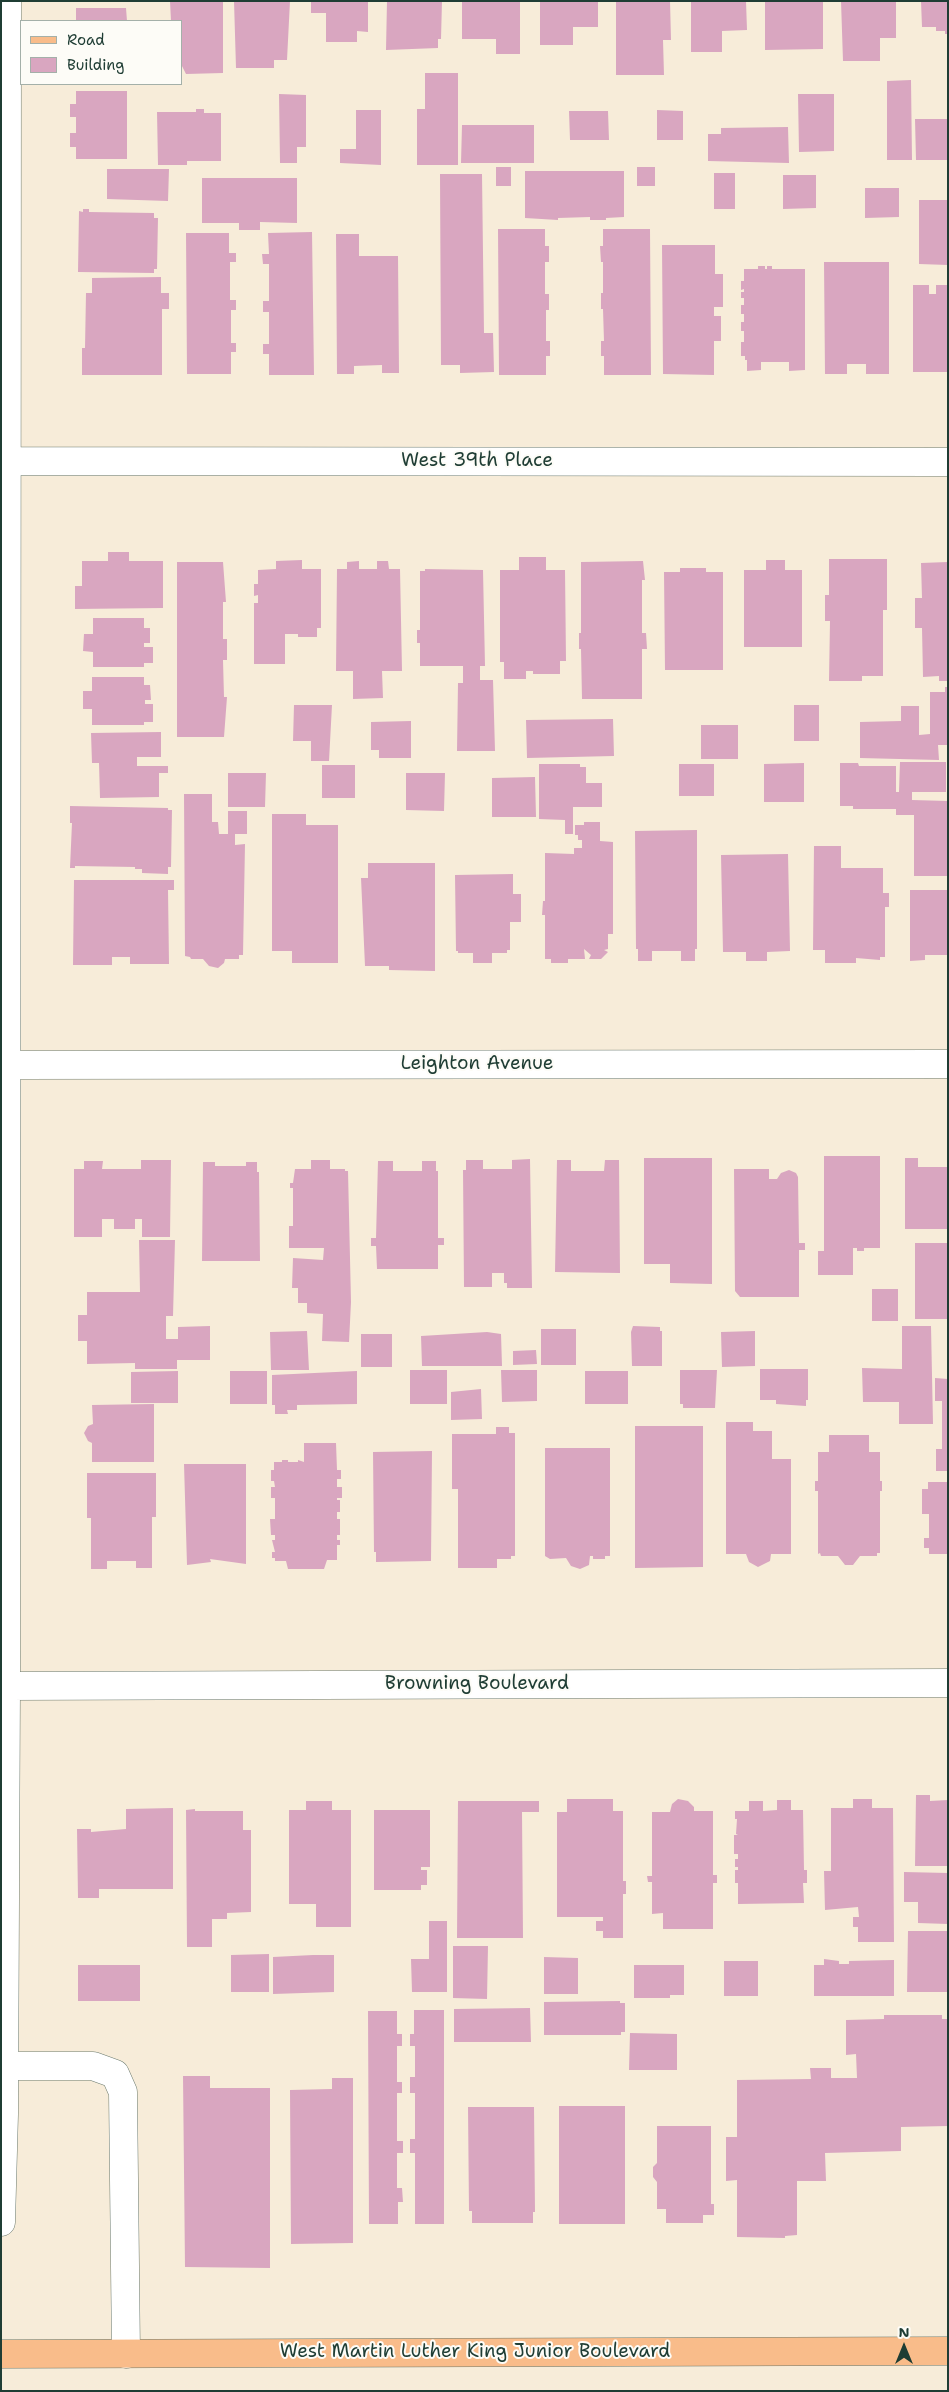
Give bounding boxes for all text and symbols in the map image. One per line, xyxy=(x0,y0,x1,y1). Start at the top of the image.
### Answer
legend xyxy=(20,20,182,85)
text: Road xyxy=(67,30,105,50)
text: Building xyxy=(67,55,124,75)
street label: West 39th Place xyxy=(401,450,553,472)
street label: Leighton Avenue xyxy=(400,1053,554,1075)
street label: Browning Boulevard xyxy=(385,1673,569,1695)
north arrow xyxy=(879,2322,929,2372)
text: N xyxy=(898,2323,910,2341)
street label: West Martin Luther King Junior Boulevard xyxy=(280,2341,670,2363)

